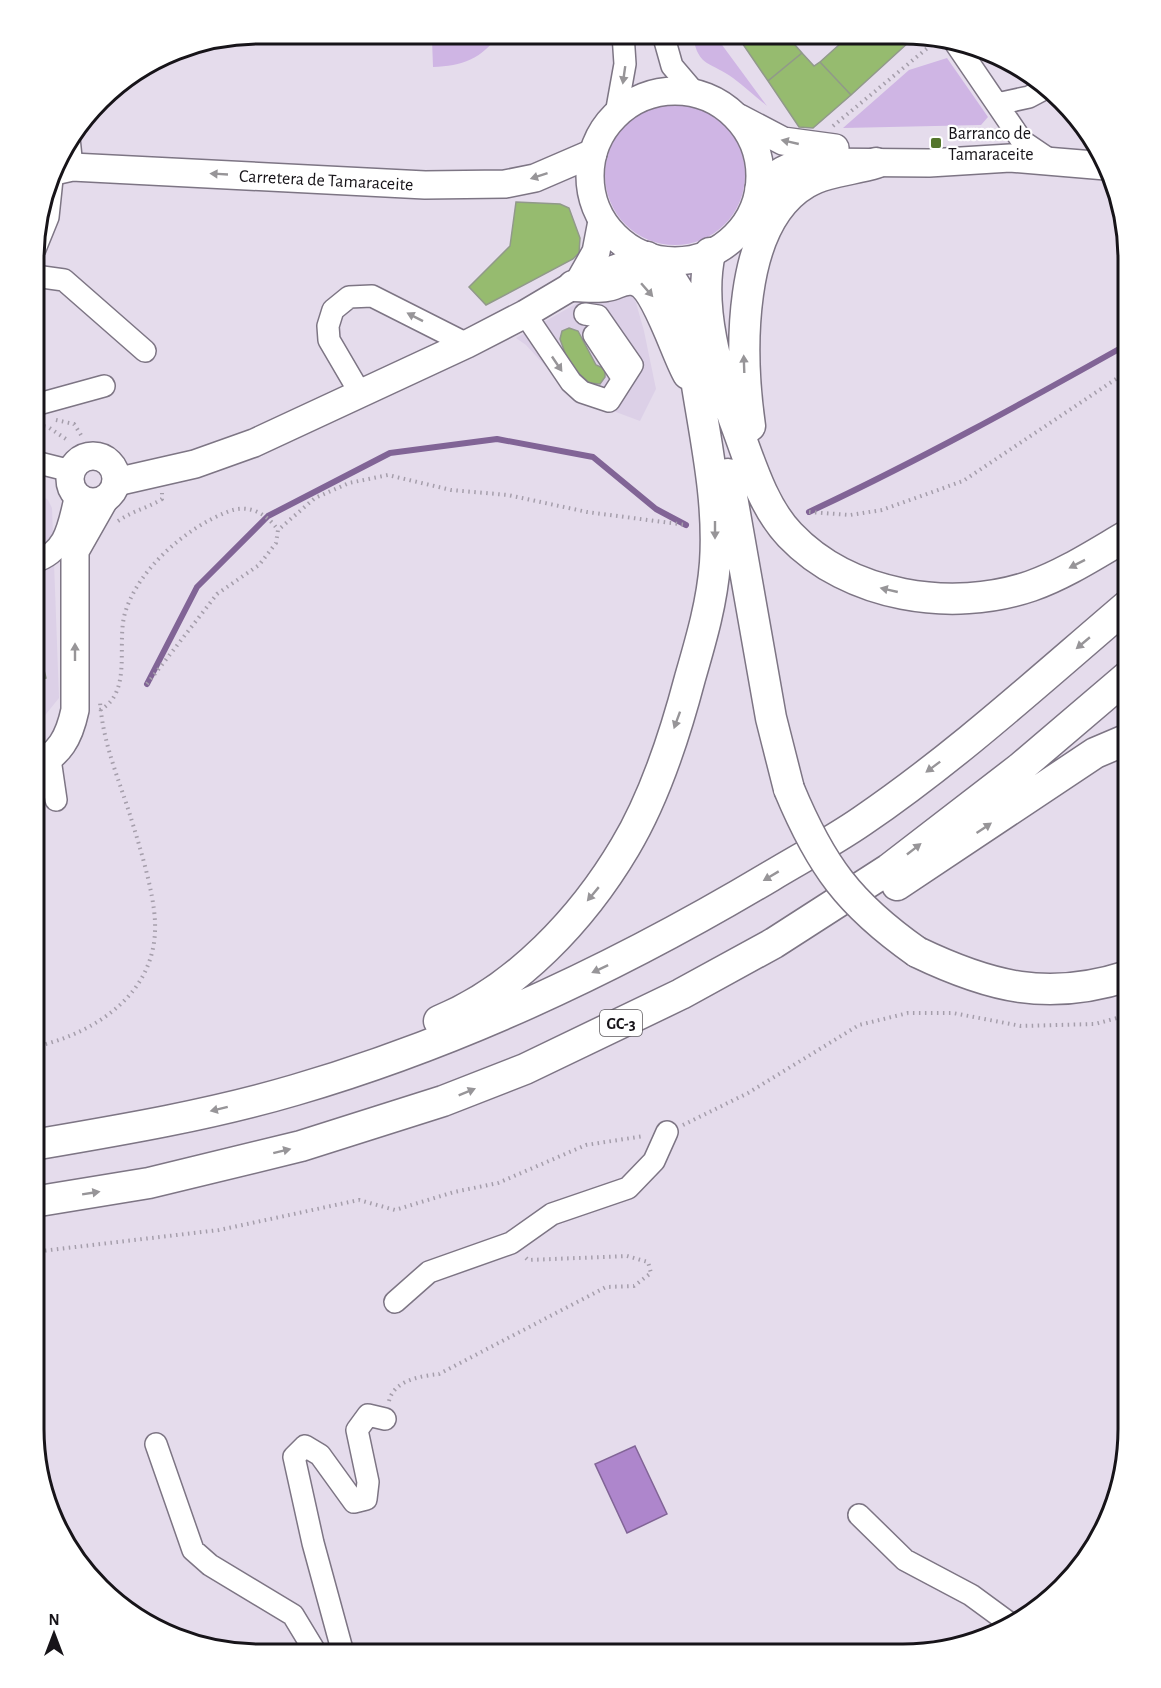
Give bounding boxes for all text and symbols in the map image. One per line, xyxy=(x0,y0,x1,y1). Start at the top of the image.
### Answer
one-way arrow xyxy=(619,65,629,84)
place label: Barranco de Tamaraceite xyxy=(948,125,1034,164)
marker: Barranco de Tamaraceite xyxy=(929,136,943,150)
one-way arrow xyxy=(781,137,799,147)
street label: Carretera de Tamaraceite xyxy=(239,168,414,194)
one-way arrow xyxy=(210,169,229,179)
one-way arrow xyxy=(530,172,548,181)
one-way arrow xyxy=(640,282,653,297)
one-way arrow xyxy=(406,313,423,322)
one-way arrow xyxy=(551,355,563,371)
one-way arrow xyxy=(739,355,748,374)
one-way arrow xyxy=(710,520,720,539)
one-way arrow xyxy=(1068,559,1085,568)
one-way arrow xyxy=(880,585,899,594)
one-way arrow xyxy=(1075,637,1091,650)
one-way arrow xyxy=(70,642,80,661)
one-way arrow xyxy=(672,711,682,729)
one-way arrow xyxy=(925,761,941,774)
one-way arrow xyxy=(976,823,992,834)
one-way arrow xyxy=(907,844,922,856)
one-way arrow xyxy=(763,870,779,881)
one-way arrow xyxy=(587,887,600,902)
one-way arrow xyxy=(592,965,609,974)
road number: GC-3 xyxy=(600,1010,642,1036)
one-way arrow xyxy=(458,1087,476,1096)
one-way arrow xyxy=(209,1105,227,1114)
one-way arrow xyxy=(272,1146,291,1156)
one-way arrow xyxy=(82,1188,101,1197)
north arrow xyxy=(24,1604,84,1664)
text: N xyxy=(48,1612,60,1628)

